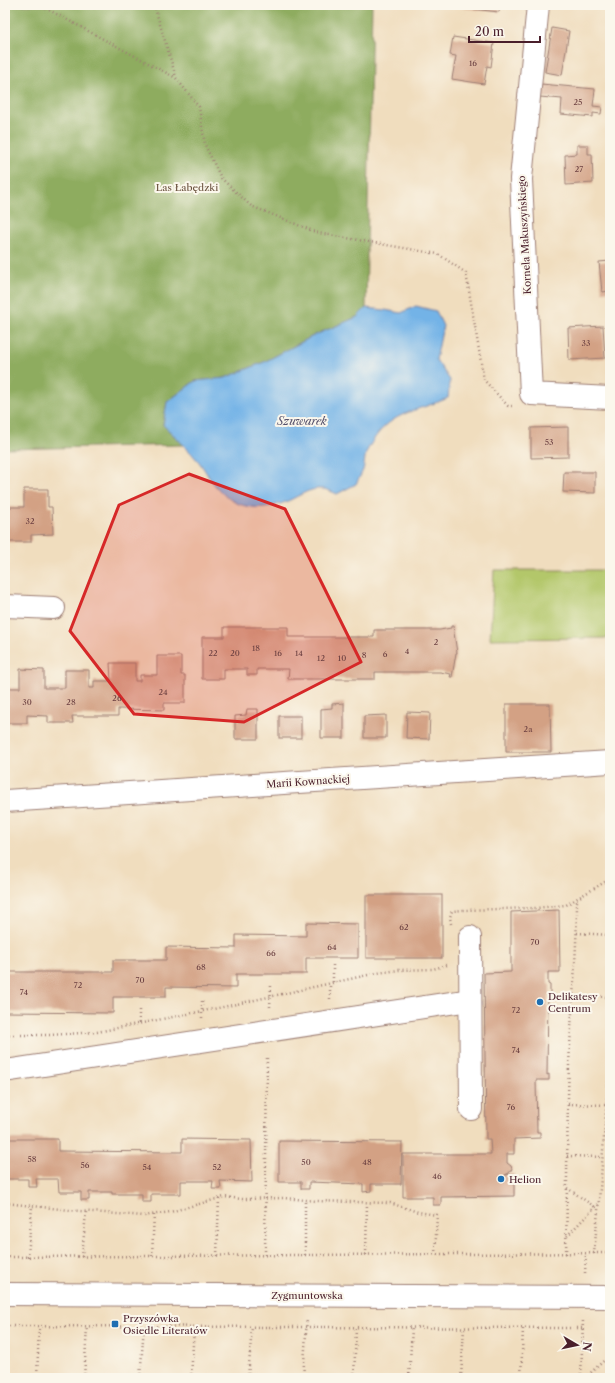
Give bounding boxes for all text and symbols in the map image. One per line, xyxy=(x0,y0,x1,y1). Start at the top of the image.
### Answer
scale bar xyxy=(469,18,540,44)
text: 20 m xyxy=(475,24,504,39)
house number: 16 xyxy=(469,58,477,68)
house number: 25 xyxy=(574,97,582,107)
house number: 27 xyxy=(575,164,583,174)
street label: Kornela Makuszyńskiego xyxy=(515,175,534,295)
park label: Las Łabędzki xyxy=(156,181,218,194)
house number: 33 xyxy=(582,338,590,348)
water label: Szuwarek xyxy=(276,414,327,428)
house number: 53 xyxy=(545,437,553,447)
house number: 32 xyxy=(25,516,35,526)
house number: 2 xyxy=(434,637,439,647)
house number: 18 xyxy=(252,643,260,653)
house number: 4 xyxy=(405,646,410,656)
house number: 22 xyxy=(208,648,218,658)
house number: 20 xyxy=(230,648,240,658)
house number: 16 xyxy=(274,648,282,658)
house number: 14 xyxy=(295,648,303,658)
house number: 6 xyxy=(383,649,388,659)
house number: 8 xyxy=(362,650,367,660)
house number: 12 xyxy=(317,653,325,663)
house number: 10 xyxy=(338,653,346,663)
house number: 24 xyxy=(158,687,168,697)
house number: 26 xyxy=(112,693,122,703)
house number: 30 xyxy=(22,697,32,707)
house number: 28 xyxy=(66,697,76,707)
house number: 2a xyxy=(524,724,533,734)
street label: Marii Kownackiej xyxy=(266,772,350,791)
house number: 62 xyxy=(399,922,409,932)
house number: 70 xyxy=(530,937,540,947)
house number: 64 xyxy=(327,942,337,952)
house number: 66 xyxy=(266,948,276,958)
house number: 68 xyxy=(196,962,206,972)
house number: 70 xyxy=(135,975,145,985)
house number: 72 xyxy=(74,980,83,990)
house number: 74 xyxy=(20,987,29,997)
place label: Delikatesy Centrum xyxy=(548,990,598,1015)
marker: Delikatesy Centrum xyxy=(535,997,545,1007)
house number: 72 xyxy=(512,1005,521,1015)
house number: 74 xyxy=(512,1045,521,1055)
house number: 76 xyxy=(507,1102,516,1112)
house number: 58 xyxy=(27,1154,37,1164)
house number: 50 xyxy=(301,1157,311,1167)
house number: 48 xyxy=(362,1157,372,1167)
house number: 56 xyxy=(80,1160,90,1170)
house number: 54 xyxy=(143,1162,152,1172)
house number: 52 xyxy=(213,1162,222,1172)
house number: 46 xyxy=(432,1171,442,1181)
place label: Helion xyxy=(509,1173,542,1186)
marker: Helion xyxy=(496,1174,506,1184)
street label: Zygmuntowska xyxy=(271,1289,343,1302)
place label: Przyszówka Osiedle Literatów xyxy=(123,1312,208,1337)
marker: Przyszówka Osiedle Literatów xyxy=(110,1319,120,1329)
north arrow xyxy=(557,1325,597,1365)
text: N xyxy=(579,1341,595,1353)

